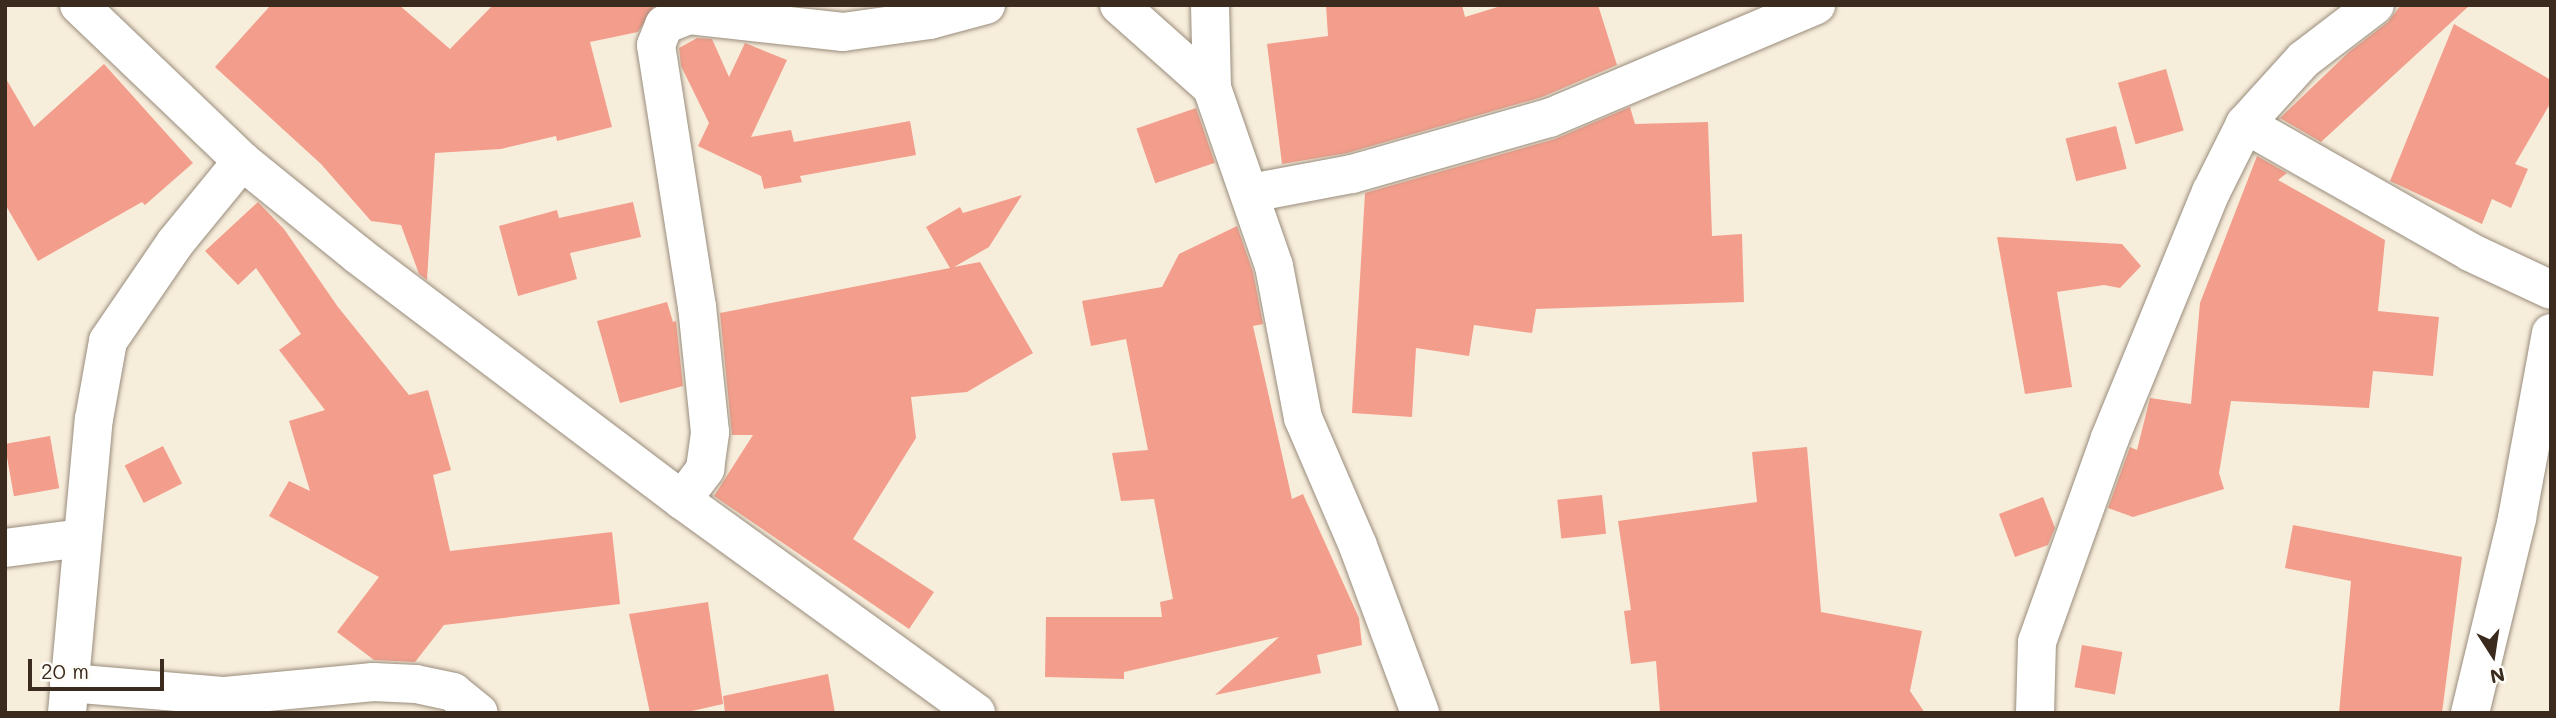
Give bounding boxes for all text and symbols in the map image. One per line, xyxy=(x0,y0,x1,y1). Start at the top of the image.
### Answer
north arrow xyxy=(2458,620,2528,690)
scale bar xyxy=(32,644,168,688)
text: 20 m xyxy=(41,657,89,684)
text: N xyxy=(2488,662,2507,690)

